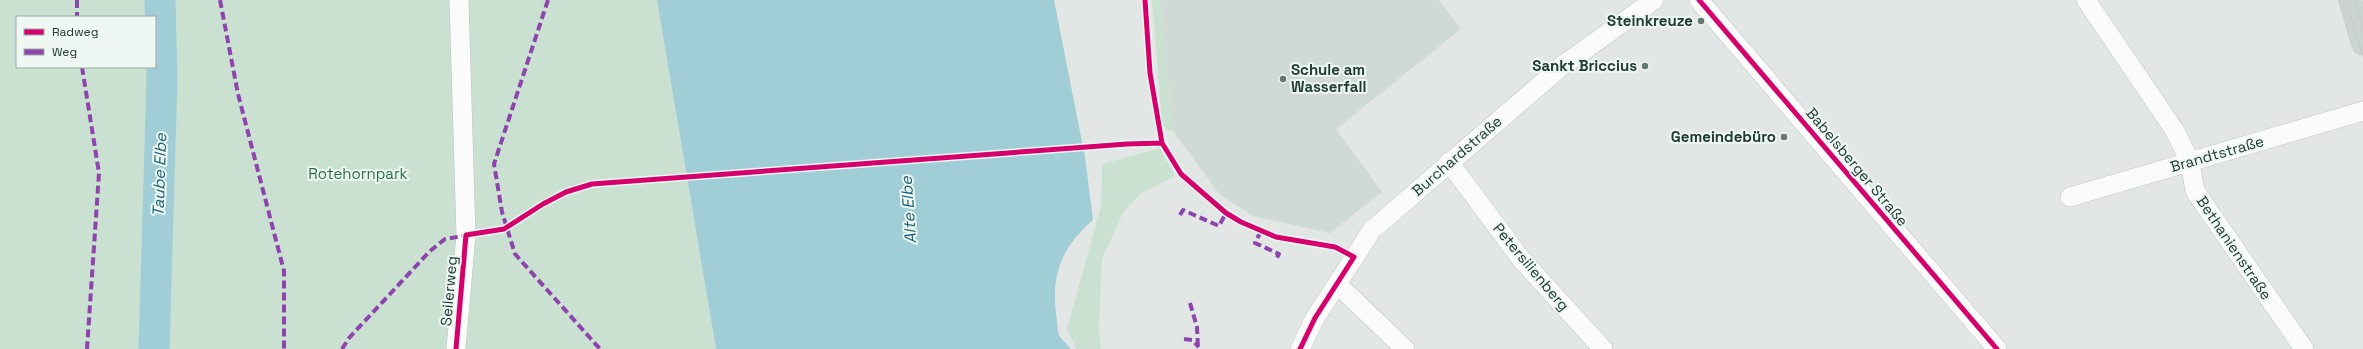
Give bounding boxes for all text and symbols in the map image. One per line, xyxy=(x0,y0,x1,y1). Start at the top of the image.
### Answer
place label: Steinkreuze xyxy=(1607,11,1693,30)
legend xyxy=(16,16,156,68)
marker: Steinkreuze xyxy=(1696,16,1706,26)
text: Radweg xyxy=(52,24,98,40)
text: Weg xyxy=(52,44,77,60)
place label: Sankt Briccius xyxy=(1532,56,1637,75)
place label: Schule am Wasserfall xyxy=(1291,60,1366,96)
marker: Sankt Briccius xyxy=(1640,61,1650,71)
marker: Schule am Wasserfall xyxy=(1278,74,1288,84)
street label: Babelsberger Straße xyxy=(1802,103,1913,230)
street label: Burchardstraße xyxy=(1408,111,1506,200)
place label: Gemeindebüro xyxy=(1671,127,1776,146)
street label: Brandtstraße xyxy=(2168,131,2266,176)
water label: Taube Elbe xyxy=(148,132,171,217)
marker: Gemeindebüro xyxy=(1779,132,1789,142)
park label: Rotehornpark xyxy=(308,164,408,183)
water label: Alte Elbe xyxy=(896,175,921,244)
street label: Bethanienstraße xyxy=(2193,192,2276,303)
street label: Petersilienberg xyxy=(1489,219,1574,315)
street label: Seilerweg xyxy=(436,255,461,327)

